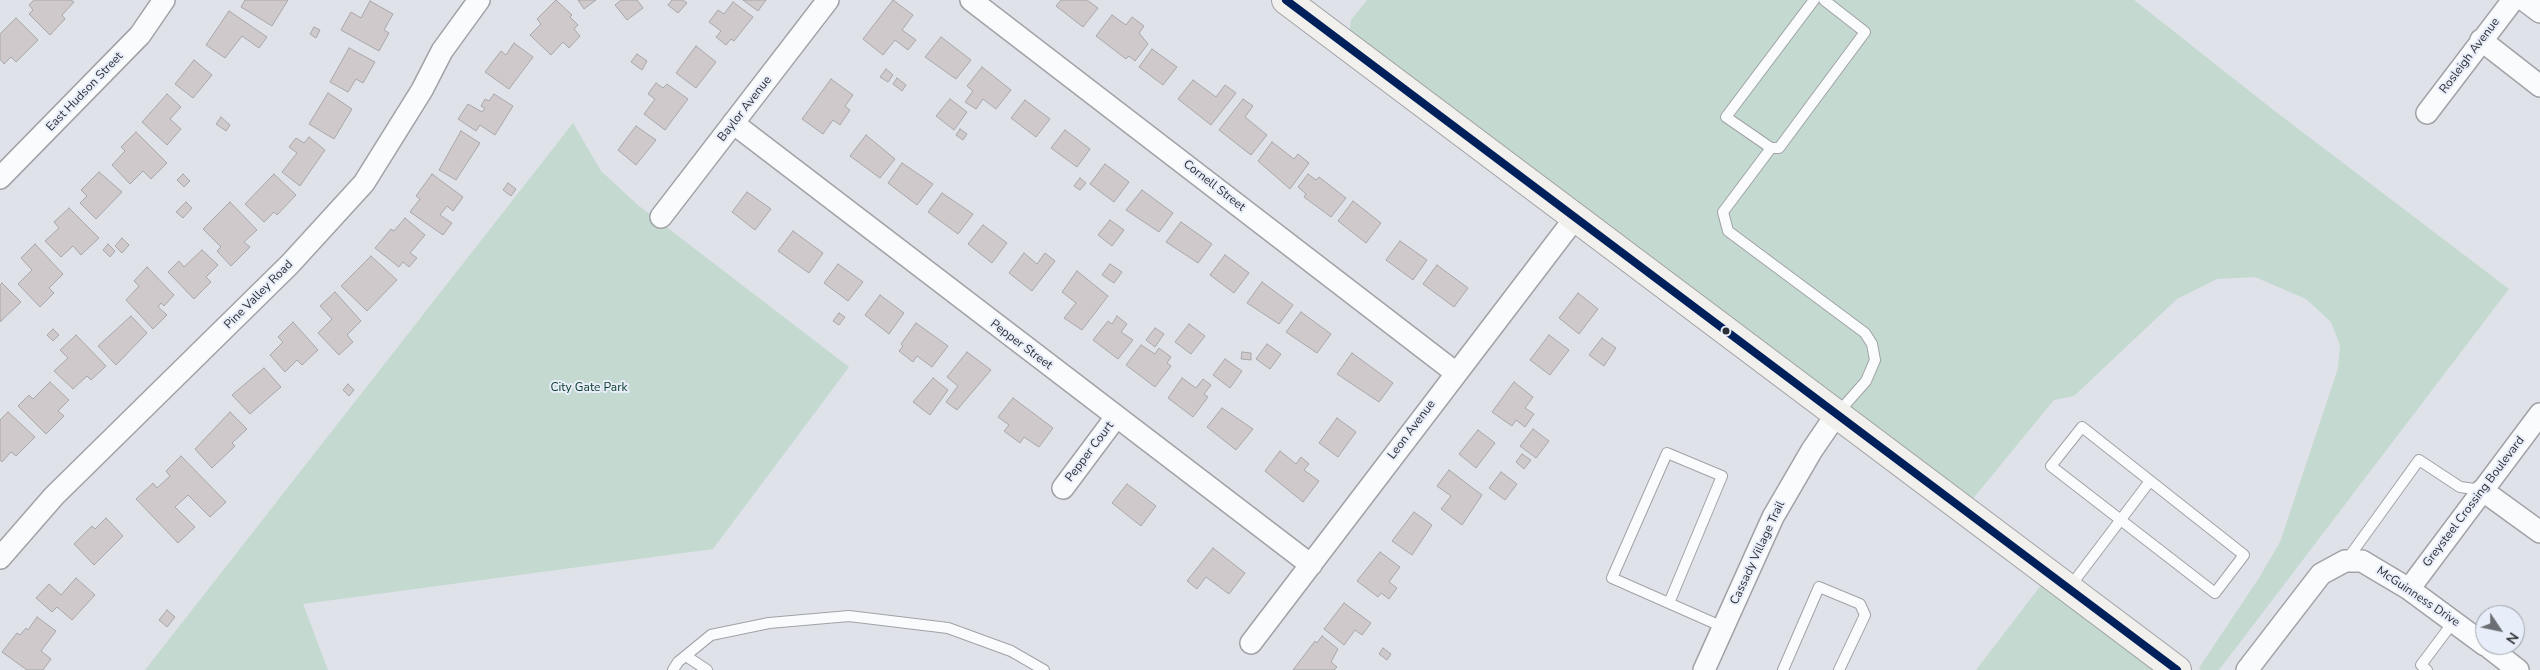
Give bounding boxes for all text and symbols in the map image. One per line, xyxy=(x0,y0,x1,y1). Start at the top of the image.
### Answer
street label: Rosleigh Avenue xyxy=(2437,15,2503,97)
street label: East Hudson Street xyxy=(44,50,126,134)
street label: Baylor Avenue xyxy=(715,73,775,145)
street label: Cornell Street xyxy=(1180,157,1248,215)
street label: Pine Valley Road xyxy=(222,258,296,332)
street label: Pepper Street xyxy=(987,317,1055,373)
unlabelled marker xyxy=(1721,326,1731,336)
park label: City Gate Park xyxy=(550,381,628,395)
street label: Leon Avenue xyxy=(1385,398,1439,462)
street label: Pepper Court xyxy=(1063,419,1117,485)
street label: Greysteel Crossing Boulevard xyxy=(2420,434,2528,570)
street label: Cassady Village Trail xyxy=(1728,499,1788,607)
street label: McGuinness Drive xyxy=(2374,564,2462,630)
north arrow xyxy=(2475,605,2525,655)
text: N xyxy=(2501,628,2523,648)

